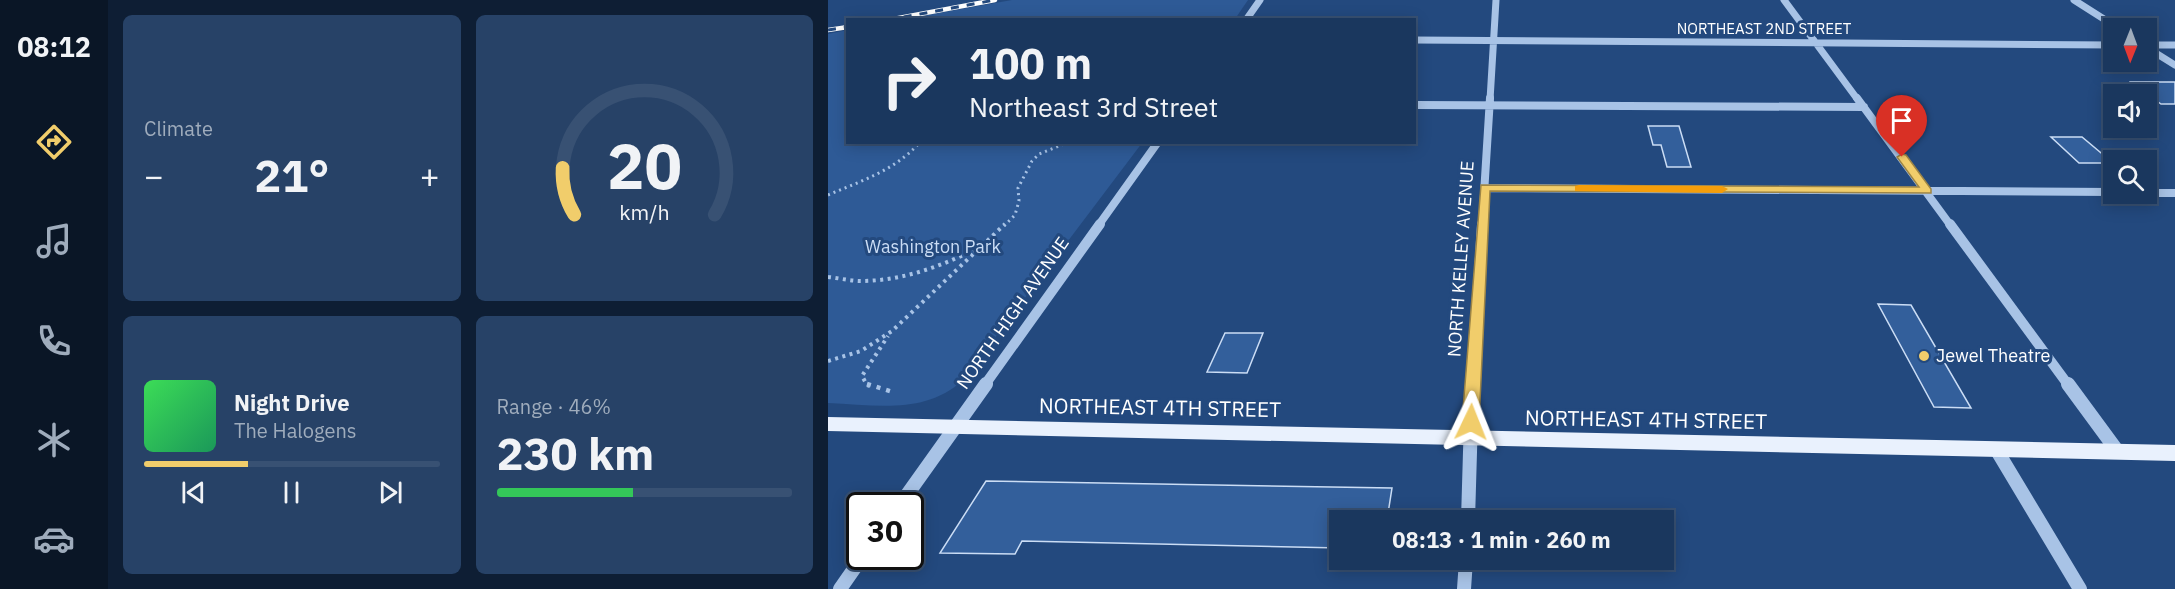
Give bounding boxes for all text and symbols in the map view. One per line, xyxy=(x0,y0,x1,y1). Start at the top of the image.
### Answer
north arrow xyxy=(2103,18,2157,72)
map controls xyxy=(2103,18,2157,204)
street label: NORTHEAST 2ND STREET xyxy=(1677,19,1852,38)
text: 08:12 xyxy=(17,29,91,64)
text: 100 m xyxy=(969,36,1092,91)
icon: right xyxy=(870,42,948,120)
button: sound xyxy=(2103,84,2157,138)
text: Northeast 3rd Street xyxy=(969,89,1218,124)
pin xyxy=(1876,95,1927,157)
icon: arrive xyxy=(1885,104,1918,137)
text: Climate xyxy=(144,115,213,142)
icon: directions xyxy=(33,121,75,163)
text: 20 xyxy=(607,125,682,206)
text: 21° xyxy=(254,146,329,204)
button: search xyxy=(2103,150,2157,204)
text: − xyxy=(144,154,164,197)
text: + xyxy=(420,154,440,197)
street label: NORTH KELLEY AVENUE xyxy=(1442,160,1479,358)
text: km/h xyxy=(619,198,669,226)
icon: music xyxy=(33,220,75,262)
street label: NORTH HIGH AVENUE xyxy=(951,232,1074,393)
park label: Washington Park xyxy=(865,235,1001,258)
icon: phone xyxy=(33,320,75,362)
place label: Jewel Theatre xyxy=(1936,344,2051,367)
marker: Jewel Theatre xyxy=(1917,349,1931,363)
text: Night Drive xyxy=(234,388,350,417)
position arrow xyxy=(1439,390,1503,454)
street label: NORTHEAST 4TH STREET xyxy=(1039,391,1281,423)
text: Range · 46% xyxy=(497,393,611,420)
street label: NORTHEAST 4TH STREET xyxy=(1525,403,1767,435)
text: The Halogens xyxy=(234,417,356,444)
icon: climate xyxy=(33,419,75,461)
text: 230 km xyxy=(497,424,654,482)
icon: previous xyxy=(177,476,210,509)
icon: pause xyxy=(275,476,308,509)
icon: next xyxy=(374,476,407,509)
speed limit sign: 30 xyxy=(846,492,924,570)
icon: car xyxy=(33,518,75,560)
text: 08:13 · 1 min · 260 m xyxy=(1392,525,1611,554)

